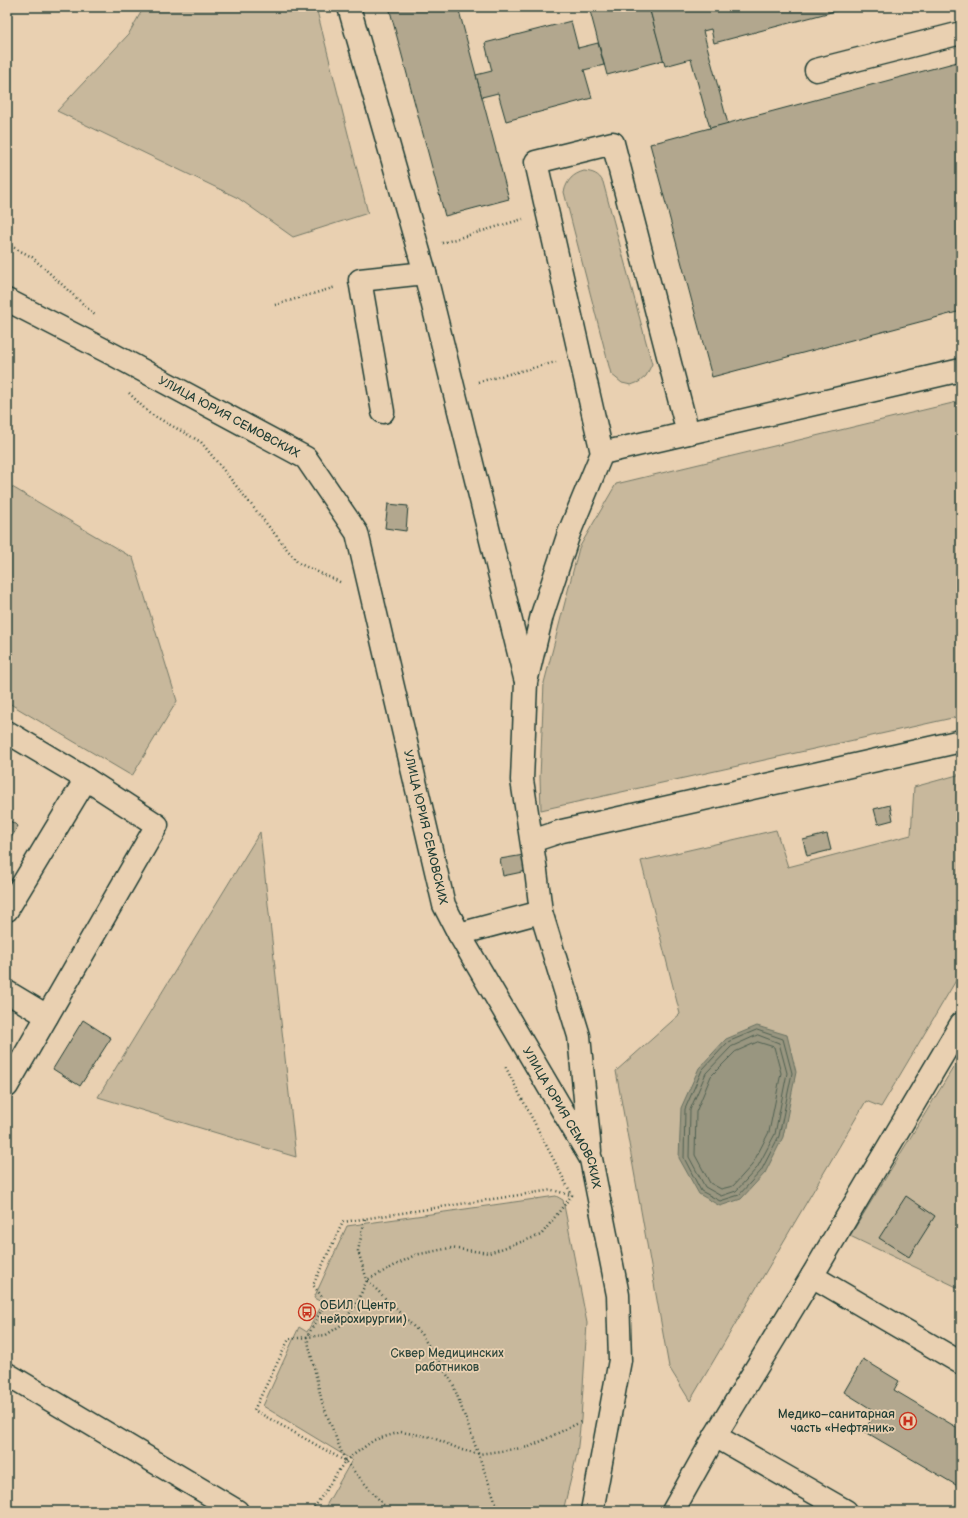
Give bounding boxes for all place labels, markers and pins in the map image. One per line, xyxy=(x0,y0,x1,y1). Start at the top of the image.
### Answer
place label: ОБИЛ (Центр нейрохирургии) xyxy=(320,1298,407,1327)
bus stop icon: ОБИЛ (Центр нейрохирургии) xyxy=(297,1302,317,1322)
place label: Медико–санитарная часть «Нефтяник» xyxy=(778,1407,895,1436)
hospital icon: Медико–санитарная часть «Нефтяник» xyxy=(898,1411,918,1431)

